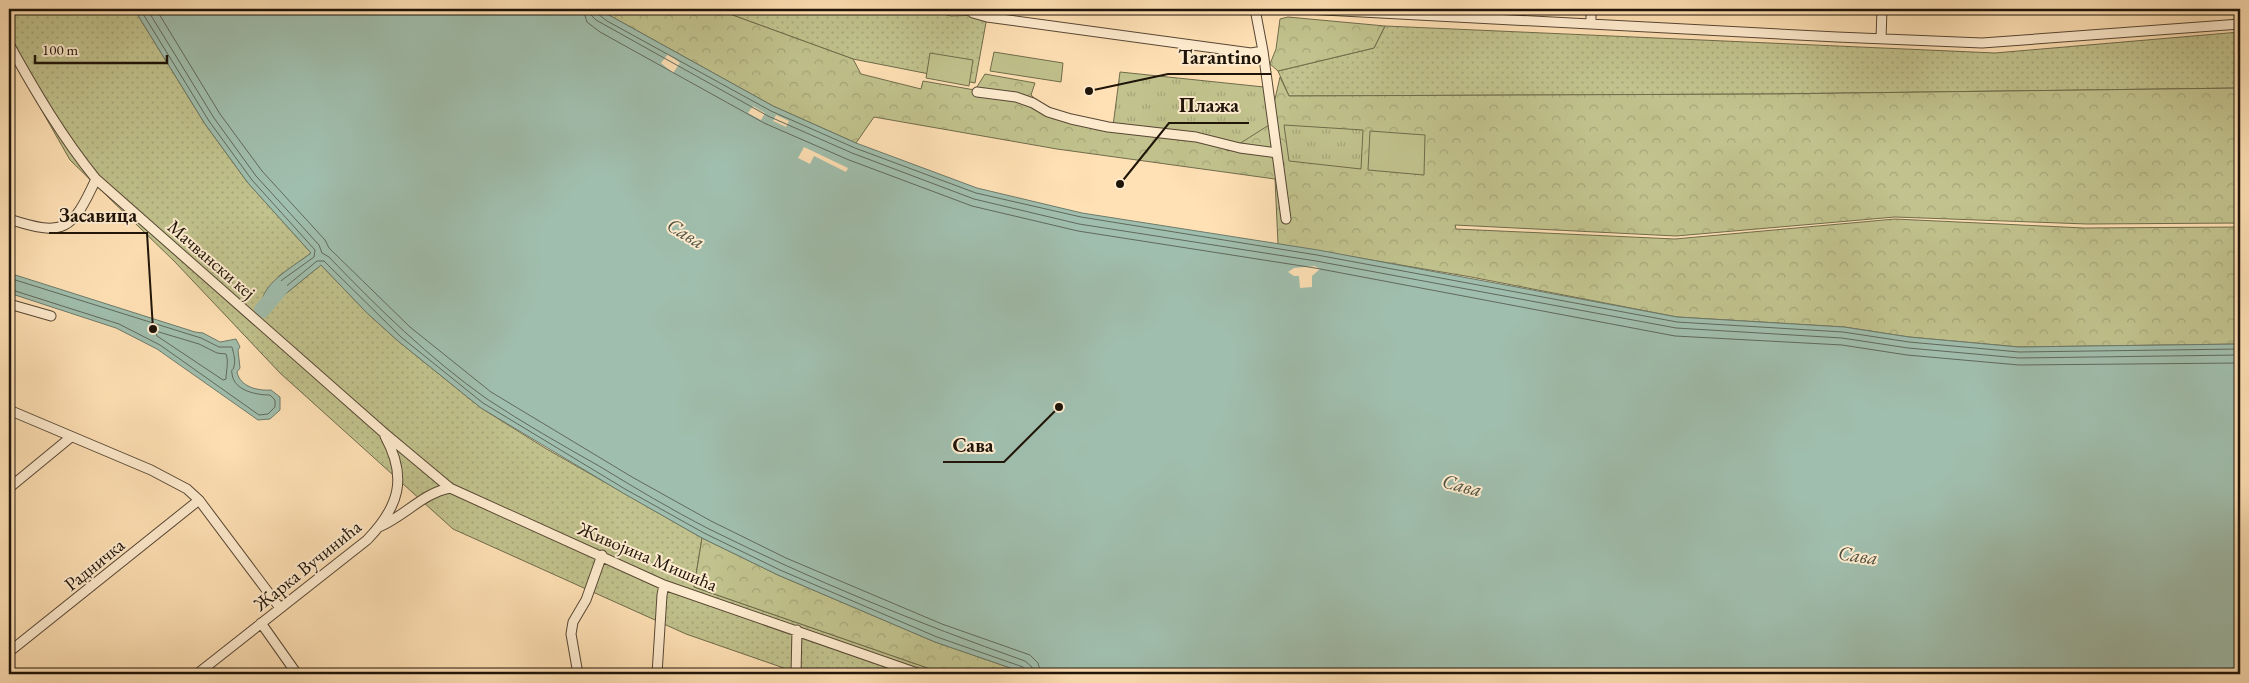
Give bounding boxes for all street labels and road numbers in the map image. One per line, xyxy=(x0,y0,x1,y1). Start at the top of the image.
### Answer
street label: Мачвански кеј xyxy=(162,214,261,304)
street label: Жарка Вучинића xyxy=(248,514,367,617)
street label: Живојина Мишића xyxy=(573,515,722,597)
street label: Радничка xyxy=(59,532,130,596)

